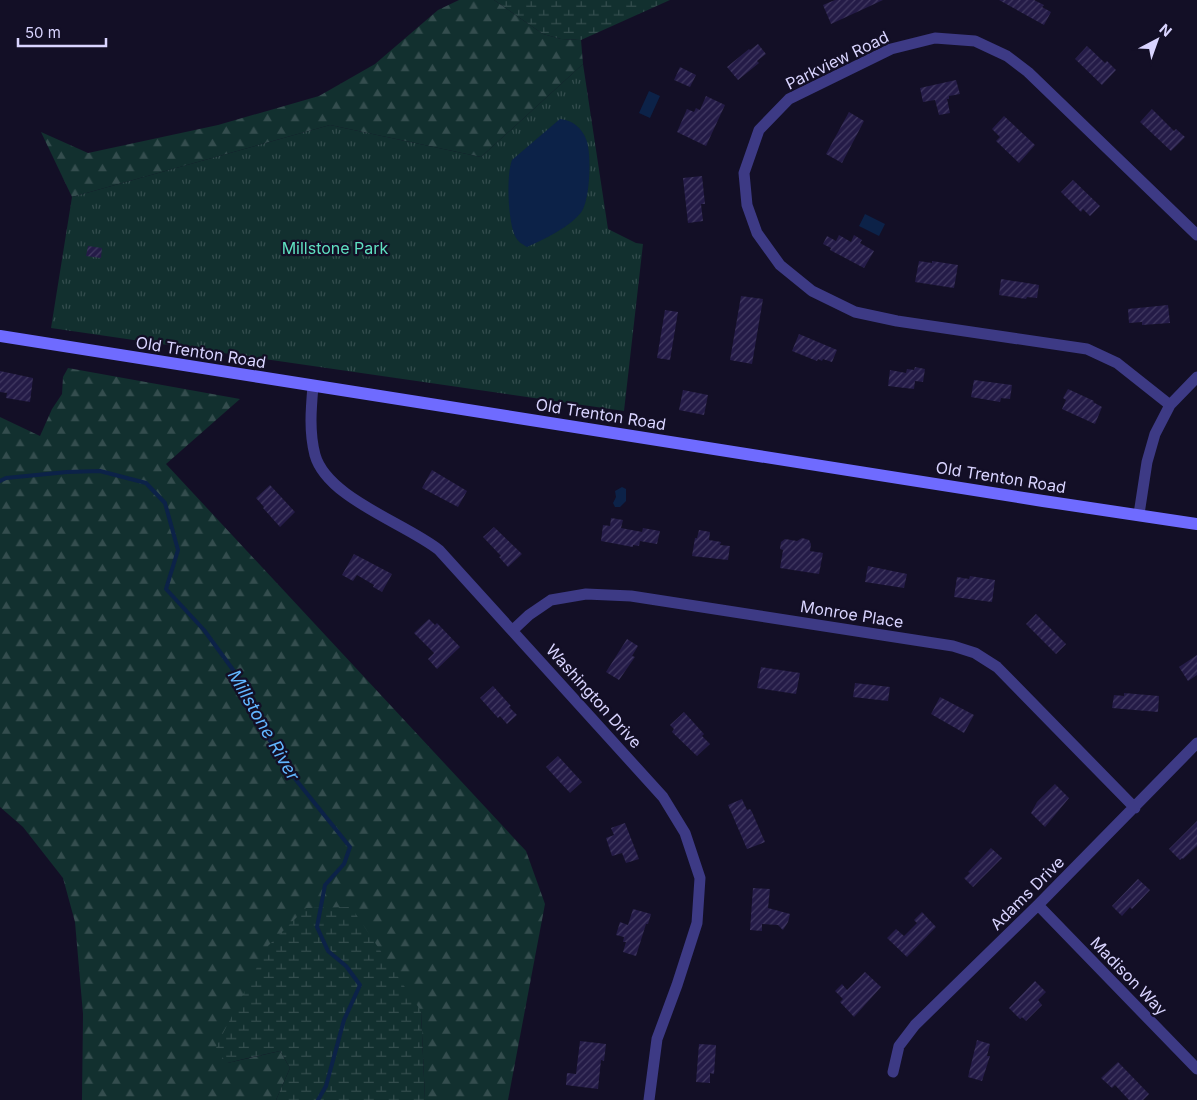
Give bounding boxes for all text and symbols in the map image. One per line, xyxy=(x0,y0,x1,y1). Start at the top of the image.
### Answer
scale bar xyxy=(18,15,105,47)
north arrow xyxy=(1132,15,1182,65)
text: N xyxy=(1156,20,1175,40)
text: 50 m xyxy=(25,23,61,42)
street label: Parkview Road xyxy=(782,26,892,94)
park label: Millstone Park xyxy=(282,238,389,258)
street label: Old Trenton Road xyxy=(134,332,268,372)
street label: Old Trenton Road xyxy=(534,394,668,434)
street label: Old Trenton Road xyxy=(934,457,1068,497)
street label: Monroe Place xyxy=(799,596,905,632)
street label: Washington Drive xyxy=(542,640,646,752)
water label: Millstone River xyxy=(224,666,305,785)
street label: Adams Drive xyxy=(986,852,1068,934)
street label: Madison Way xyxy=(1086,932,1172,1020)

